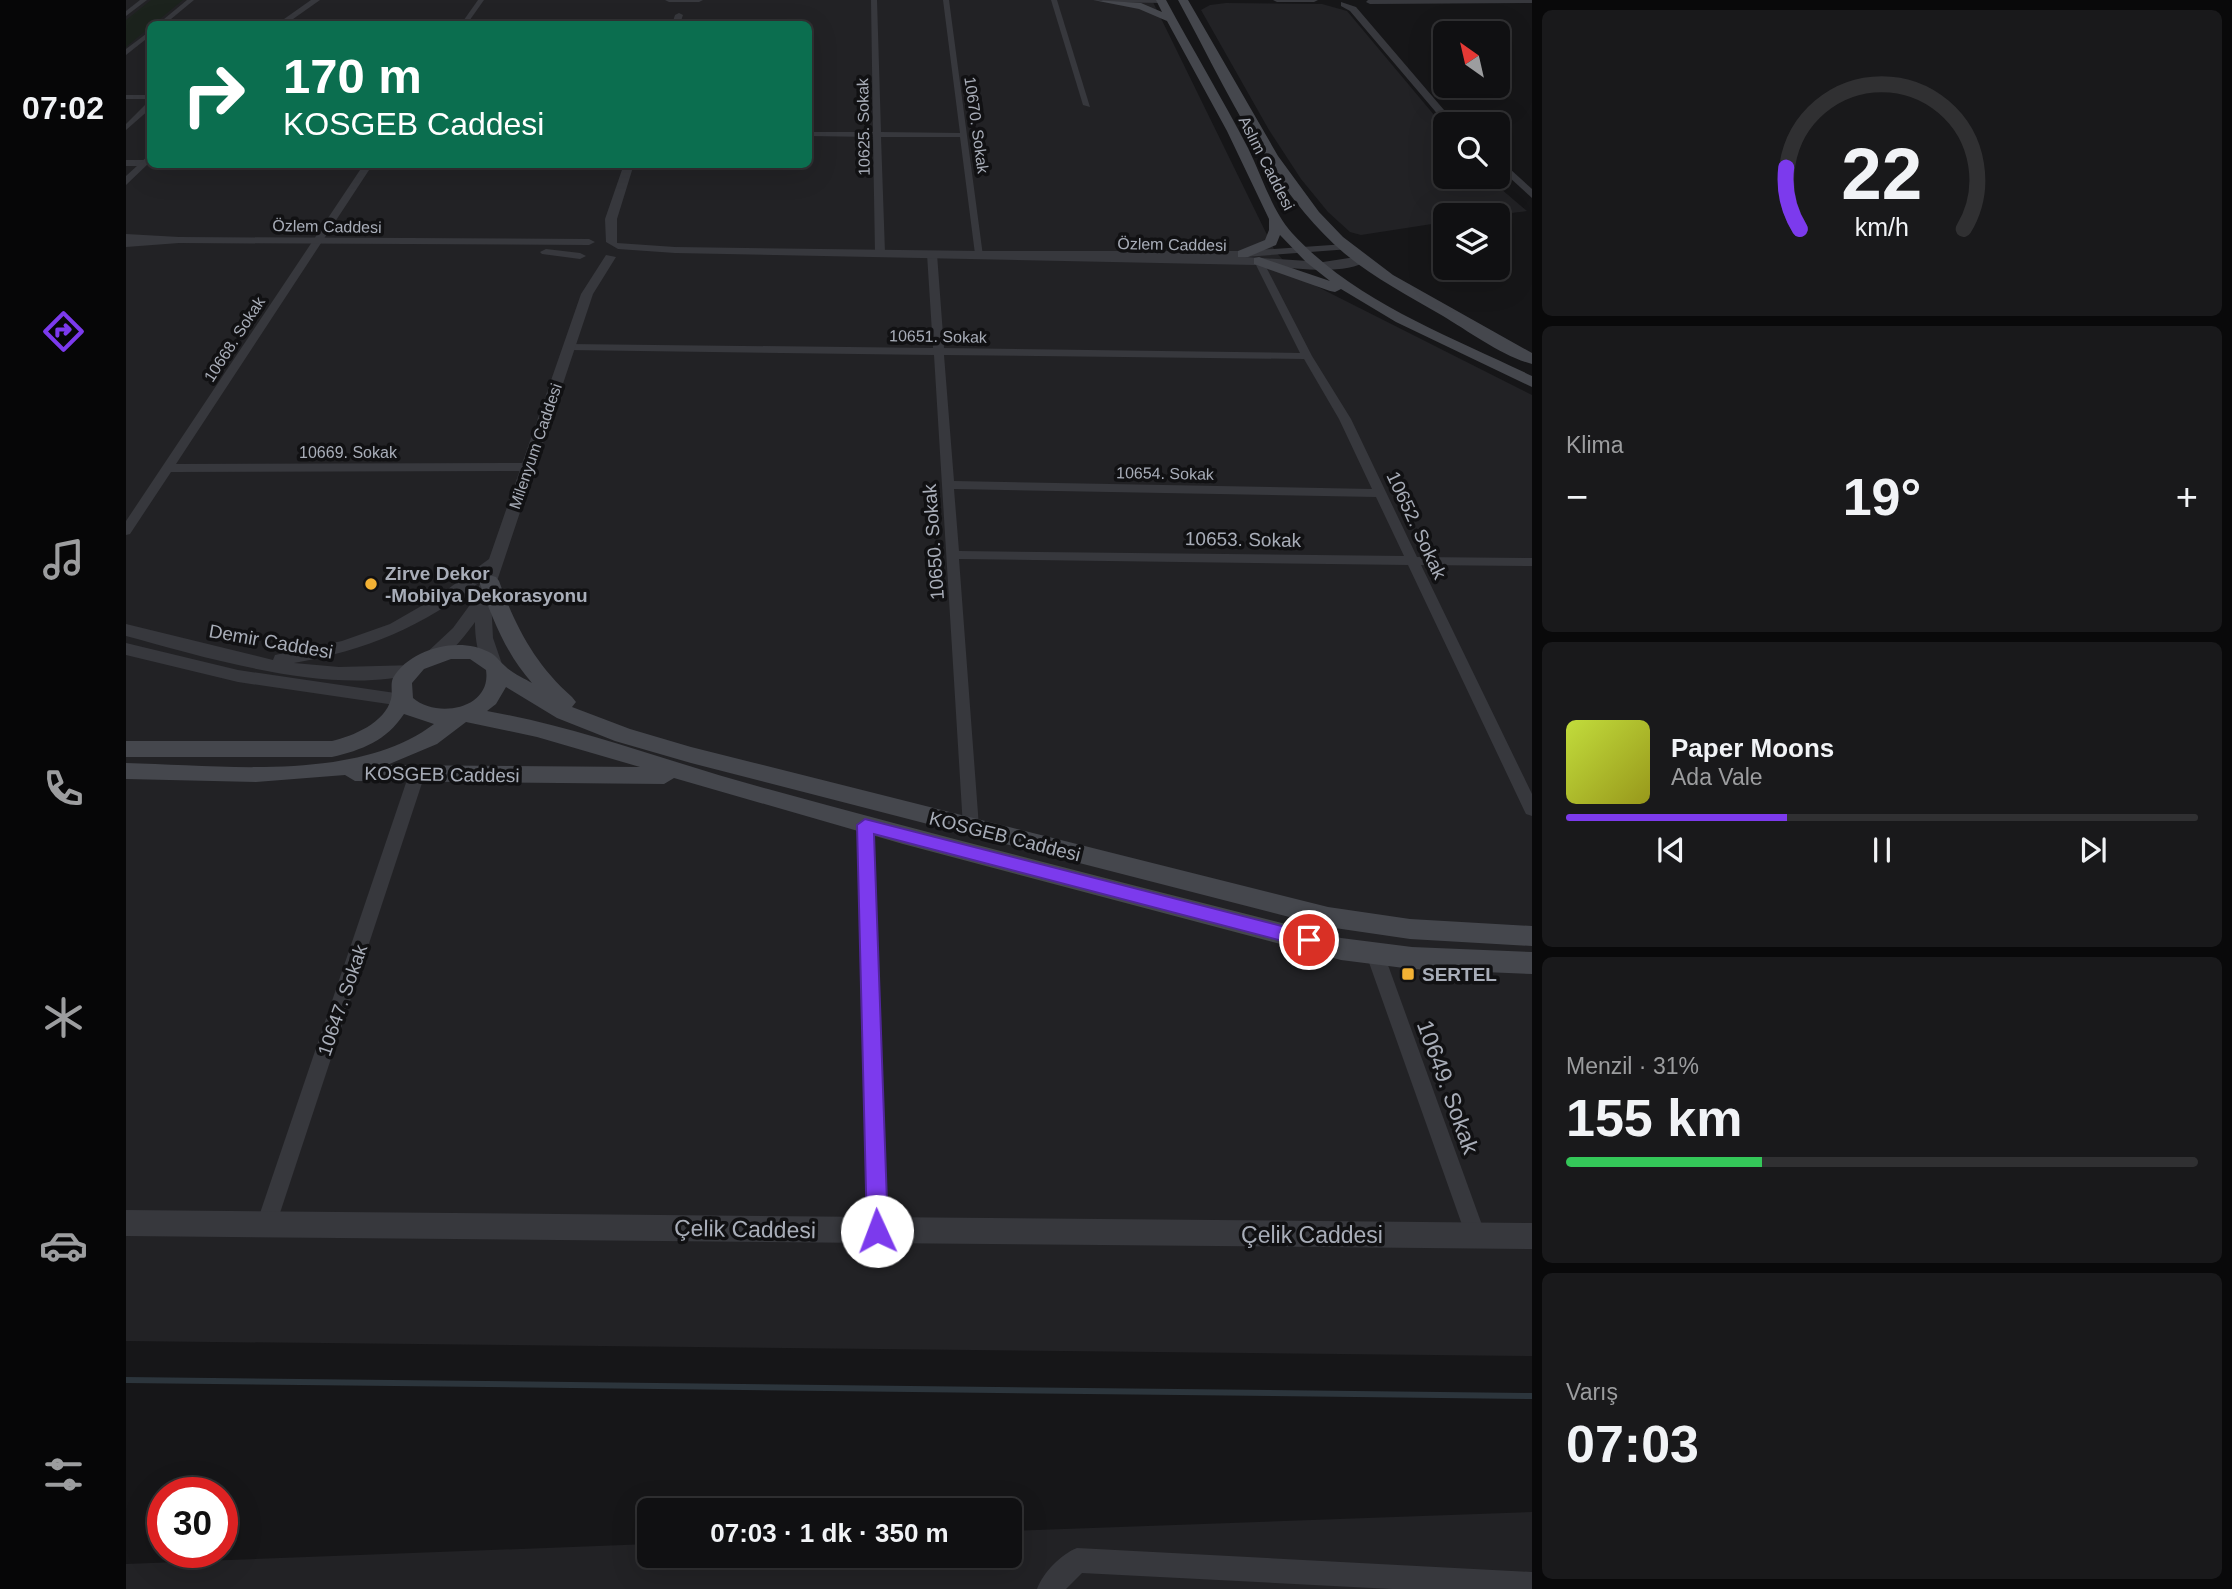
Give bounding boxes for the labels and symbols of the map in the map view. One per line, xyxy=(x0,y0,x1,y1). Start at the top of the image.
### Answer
north arrow xyxy=(1433,21,1510,98)
street label: 10670. Sokak xyxy=(961,75,992,176)
street label: 10625. Sokak xyxy=(854,77,873,176)
street label: Aslım Caddesi xyxy=(1236,113,1298,213)
street label: Özlem Caddesi xyxy=(272,217,382,236)
street label: Özlem Caddesi xyxy=(1117,235,1227,254)
street label: 10668. Sokak xyxy=(201,293,269,385)
street label: 10651. Sokak xyxy=(889,327,988,346)
street label: Milenyum Caddesi xyxy=(506,381,565,511)
street label: 10669. Sokak xyxy=(299,444,398,461)
street label: 10654. Sokak xyxy=(1116,464,1215,483)
street label: 10652. Sokak xyxy=(1382,468,1451,583)
street label: 10650. Sokak xyxy=(919,483,948,601)
street label: 10653. Sokak xyxy=(1185,528,1302,551)
place label: Zirve Dekor -Mobilya Dekorasyonu xyxy=(385,563,588,606)
marker: Zirve Dekor -Mobilya Dekorasyonu xyxy=(363,576,379,592)
street label: Demir Caddesi xyxy=(207,620,335,663)
street label: KOSGEB Caddesi xyxy=(364,763,520,786)
street label: KOSGEB Caddesi xyxy=(927,808,1083,865)
pin xyxy=(1279,910,1339,970)
street label: 10647. Sokak xyxy=(314,941,371,1059)
place label: SERTEL xyxy=(1422,964,1497,985)
marker: SERTEL xyxy=(1400,966,1416,982)
street label: 10649. Sokak xyxy=(1412,1016,1484,1158)
position arrow xyxy=(840,1194,914,1268)
street label: Çelik Caddesi xyxy=(674,1215,816,1243)
street label: Çelik Caddesi xyxy=(1241,1222,1383,1248)
speed limit sign: 30 xyxy=(147,1477,238,1568)

